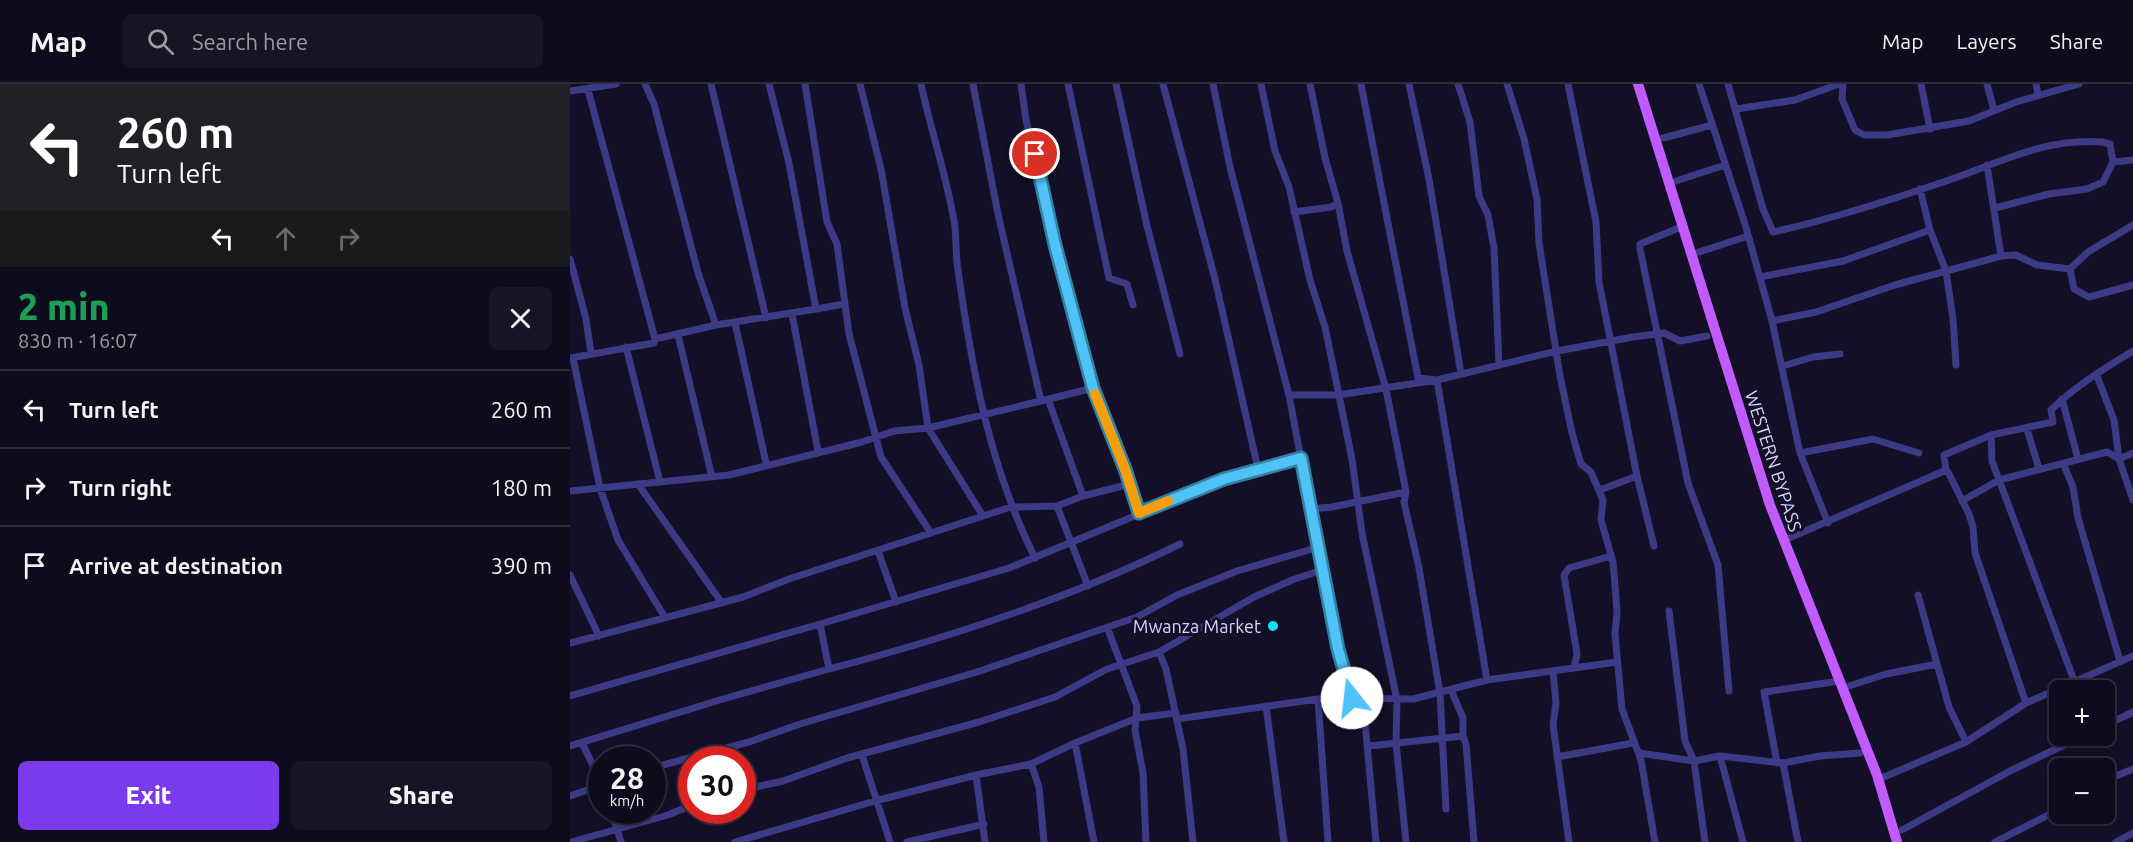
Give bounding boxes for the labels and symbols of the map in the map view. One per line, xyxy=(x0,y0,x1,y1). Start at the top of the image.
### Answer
pin xyxy=(1009,128,1060,179)
street label: WESTERN BYPASS xyxy=(1742,388,1806,534)
place label: Mwanza Market xyxy=(1133,616,1261,636)
marker: Mwanza Market xyxy=(1266,619,1280,633)
position arrow xyxy=(1320,666,1384,730)
speed limit sign: 30 xyxy=(678,746,756,824)

